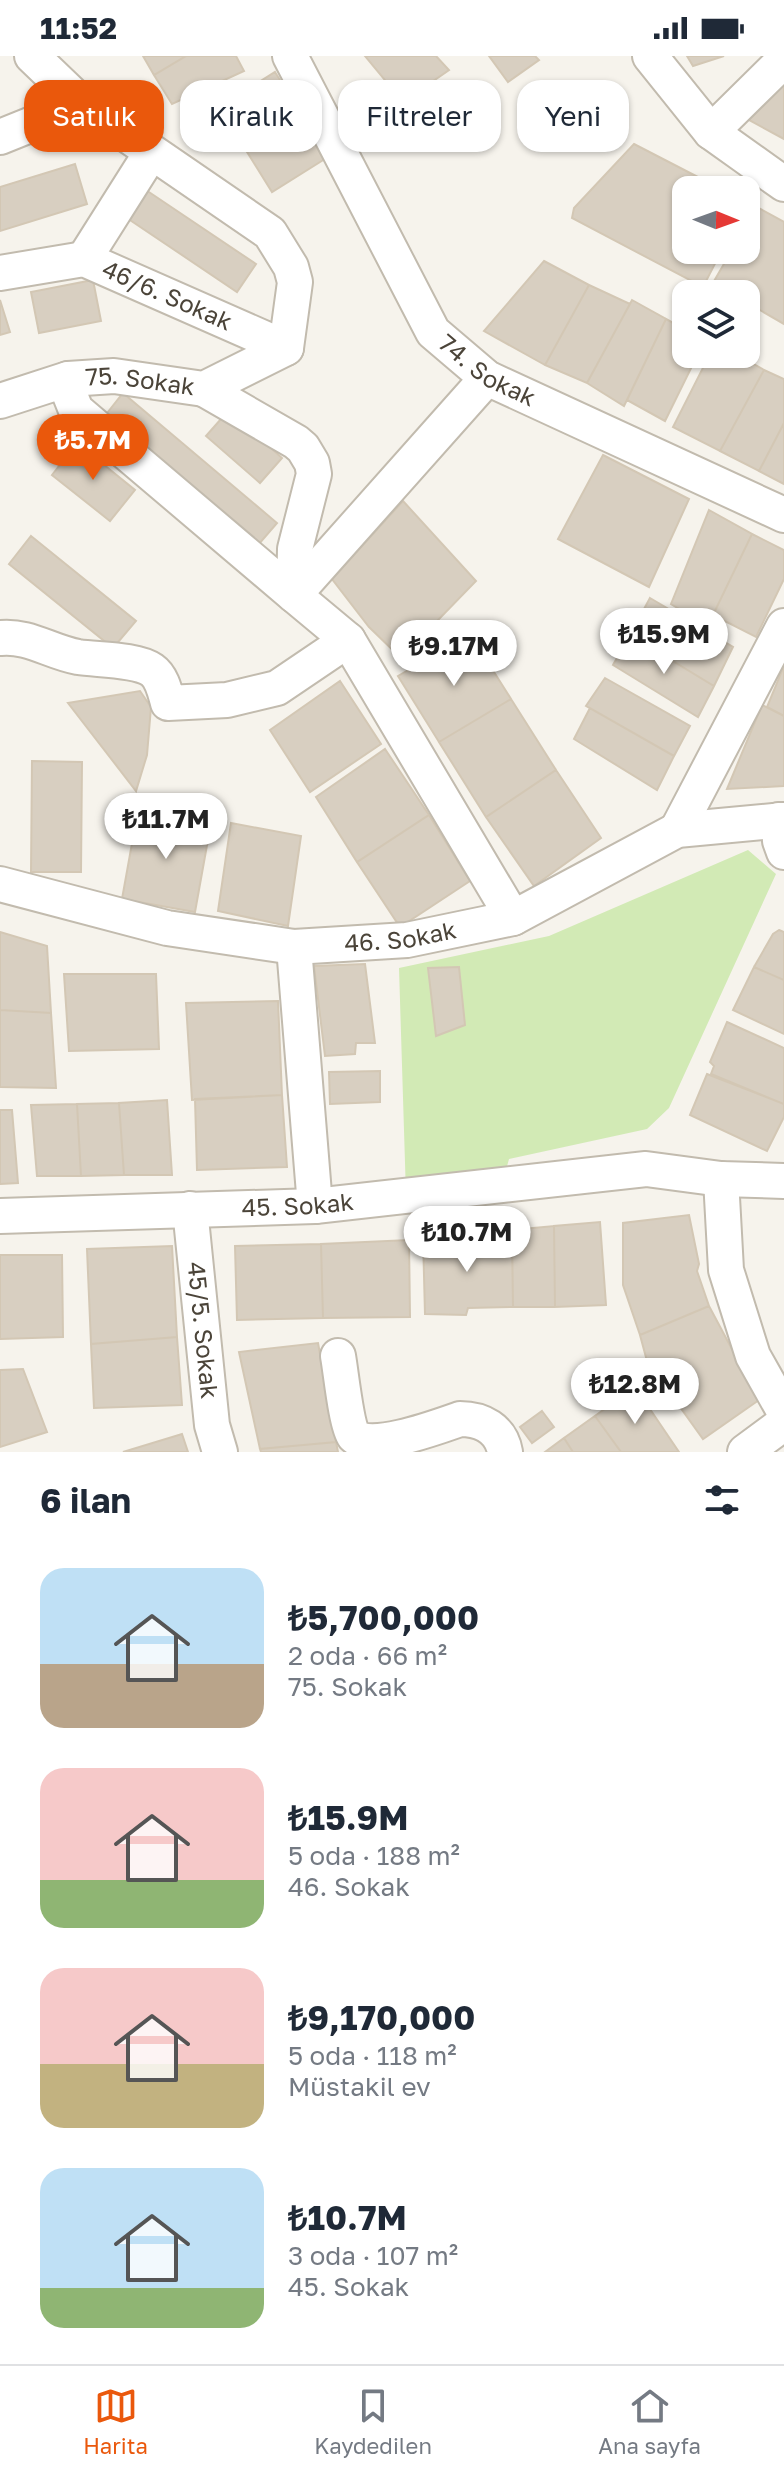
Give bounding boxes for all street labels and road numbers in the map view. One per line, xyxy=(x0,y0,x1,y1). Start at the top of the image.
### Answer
street label: 46/6. Sokak xyxy=(98,253,237,335)
street label: 74. Sokak xyxy=(434,327,541,411)
street label: 75. Sokak xyxy=(84,360,197,401)
street label: 46. Sokak xyxy=(343,914,459,957)
street label: 45. Sokak xyxy=(241,1186,355,1221)
street label: 45/5. Sokak xyxy=(182,1260,225,1400)

